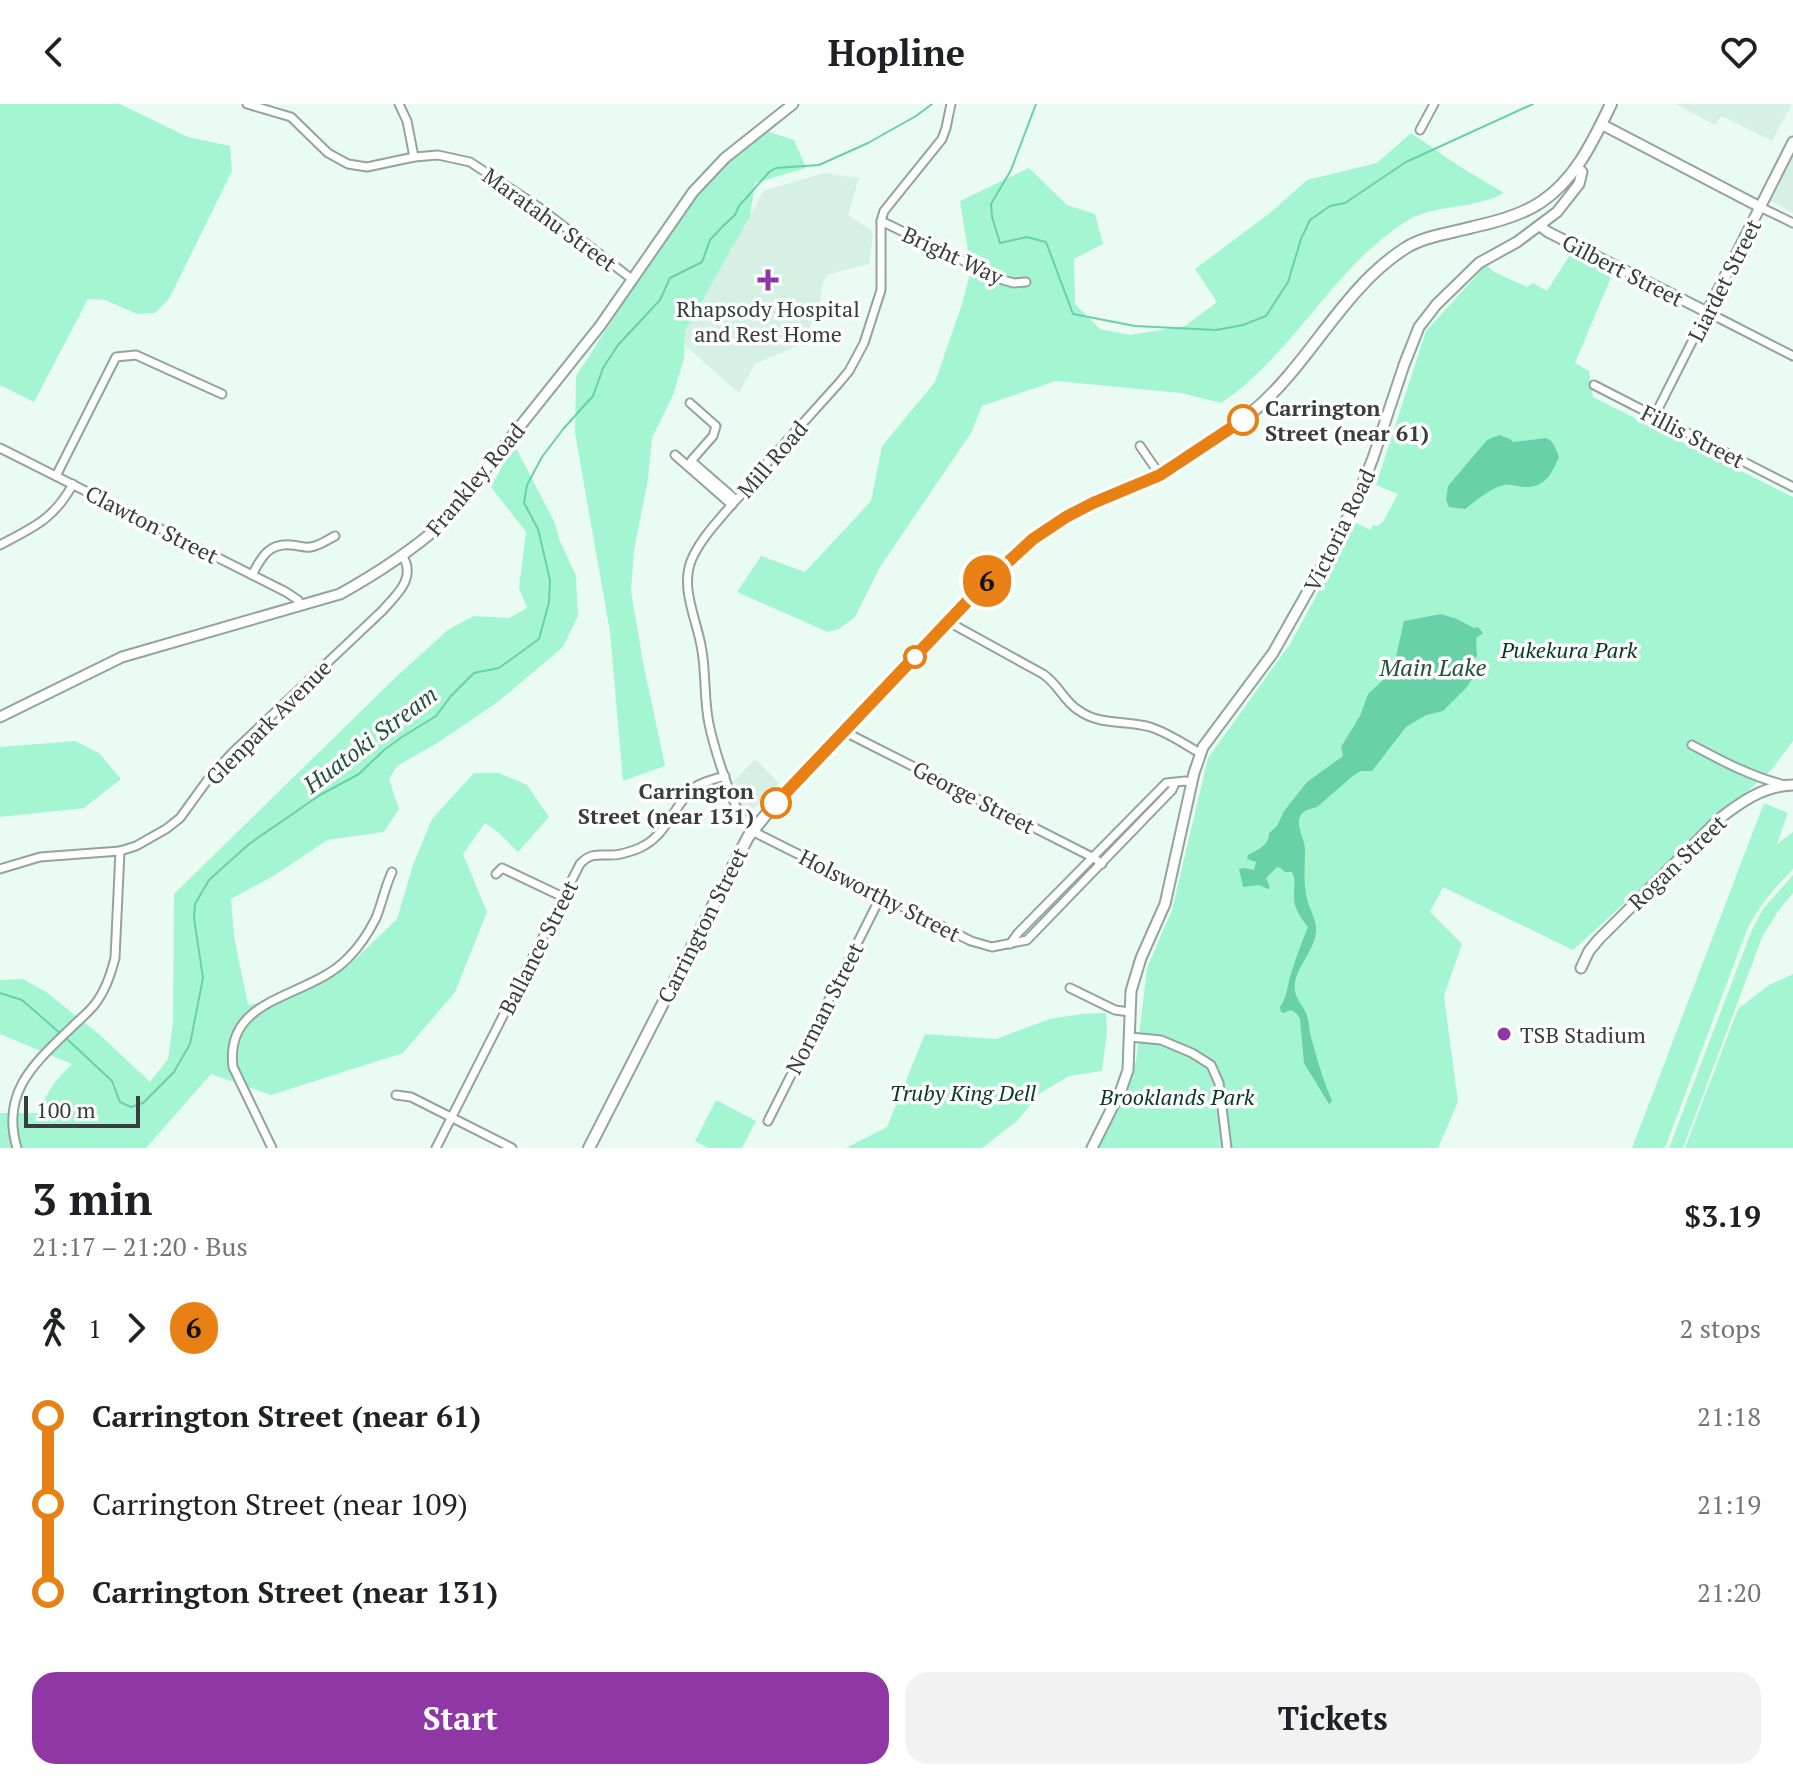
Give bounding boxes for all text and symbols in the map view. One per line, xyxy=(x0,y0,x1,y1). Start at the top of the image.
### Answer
text: Hopline xyxy=(828,29,965,76)
icon: back xyxy=(32,30,76,74)
icon: heart xyxy=(1717,30,1761,74)
street label: Maratahu Street xyxy=(477,161,623,277)
street label: Liardet Street xyxy=(1681,214,1767,346)
street label: Bright Way xyxy=(898,219,1009,291)
street label: Gilbert Street xyxy=(1558,227,1688,313)
marker: Rhapsody Hospital and Rest Home xyxy=(757,269,779,291)
place label: Rhapsody Hospital and Rest Home xyxy=(676,294,860,348)
place label: Carrington Street (near 61) xyxy=(1265,393,1429,447)
street label: Fillis Street xyxy=(1637,398,1749,474)
marker: Carrington Street (near 61) xyxy=(1228,405,1258,435)
street label: Mill Road xyxy=(730,414,814,504)
street label: Frankley Road xyxy=(419,417,531,541)
street label: Victoria Road xyxy=(1297,464,1381,596)
street label: Clawton Street xyxy=(81,478,223,570)
line badge: 6 xyxy=(961,555,1013,607)
text: 6 xyxy=(979,562,995,599)
park label: Pukekura Park xyxy=(1500,635,1638,664)
unlabelled marker xyxy=(904,646,926,668)
water label: Main Lake xyxy=(1378,651,1487,683)
street label: Glenpark Avenue xyxy=(199,653,337,791)
water label: Huatoki Stream xyxy=(296,678,444,801)
street label: George Street xyxy=(908,754,1040,840)
place label: Carrington Street (near 131) xyxy=(578,776,754,830)
marker: Carrington Street (near 131) xyxy=(761,788,791,818)
street label: Rogan Street xyxy=(1622,808,1732,916)
street label: Carrington Street xyxy=(650,842,754,1008)
street label: Holsworthy Street xyxy=(795,842,965,948)
street label: Ballance Street xyxy=(492,875,584,1019)
street label: Norman Street xyxy=(778,937,870,1079)
place label: TSB Stadium xyxy=(1520,1020,1646,1049)
marker: TSB Stadium xyxy=(1495,1025,1513,1043)
park label: Truby King Dell xyxy=(890,1078,1036,1107)
park label: Brooklands Park xyxy=(1099,1082,1255,1111)
scale bar xyxy=(24,1092,140,1128)
text: 100 m xyxy=(36,1095,96,1124)
text: 3 min xyxy=(32,1169,152,1228)
text: $3.19 xyxy=(1684,1196,1761,1236)
text: 21:17 – 21:20 · Bus xyxy=(32,1229,248,1263)
icon: walk xyxy=(32,1306,76,1350)
icon: forward xyxy=(114,1306,158,1350)
text: 6 xyxy=(186,1309,202,1346)
text: 1 xyxy=(88,1311,102,1345)
text: 2 stops xyxy=(1680,1311,1761,1345)
text: Carrington Street (near 61) xyxy=(92,1396,481,1436)
text: 21:18 xyxy=(1697,1399,1761,1433)
text: Carrington Street (near 109) xyxy=(92,1484,468,1524)
text: 21:19 xyxy=(1697,1487,1761,1521)
text: Carrington Street (near 131) xyxy=(92,1572,498,1612)
text: 21:20 xyxy=(1697,1575,1761,1609)
button: Start xyxy=(32,1672,889,1764)
button: Tickets xyxy=(905,1672,1761,1764)

